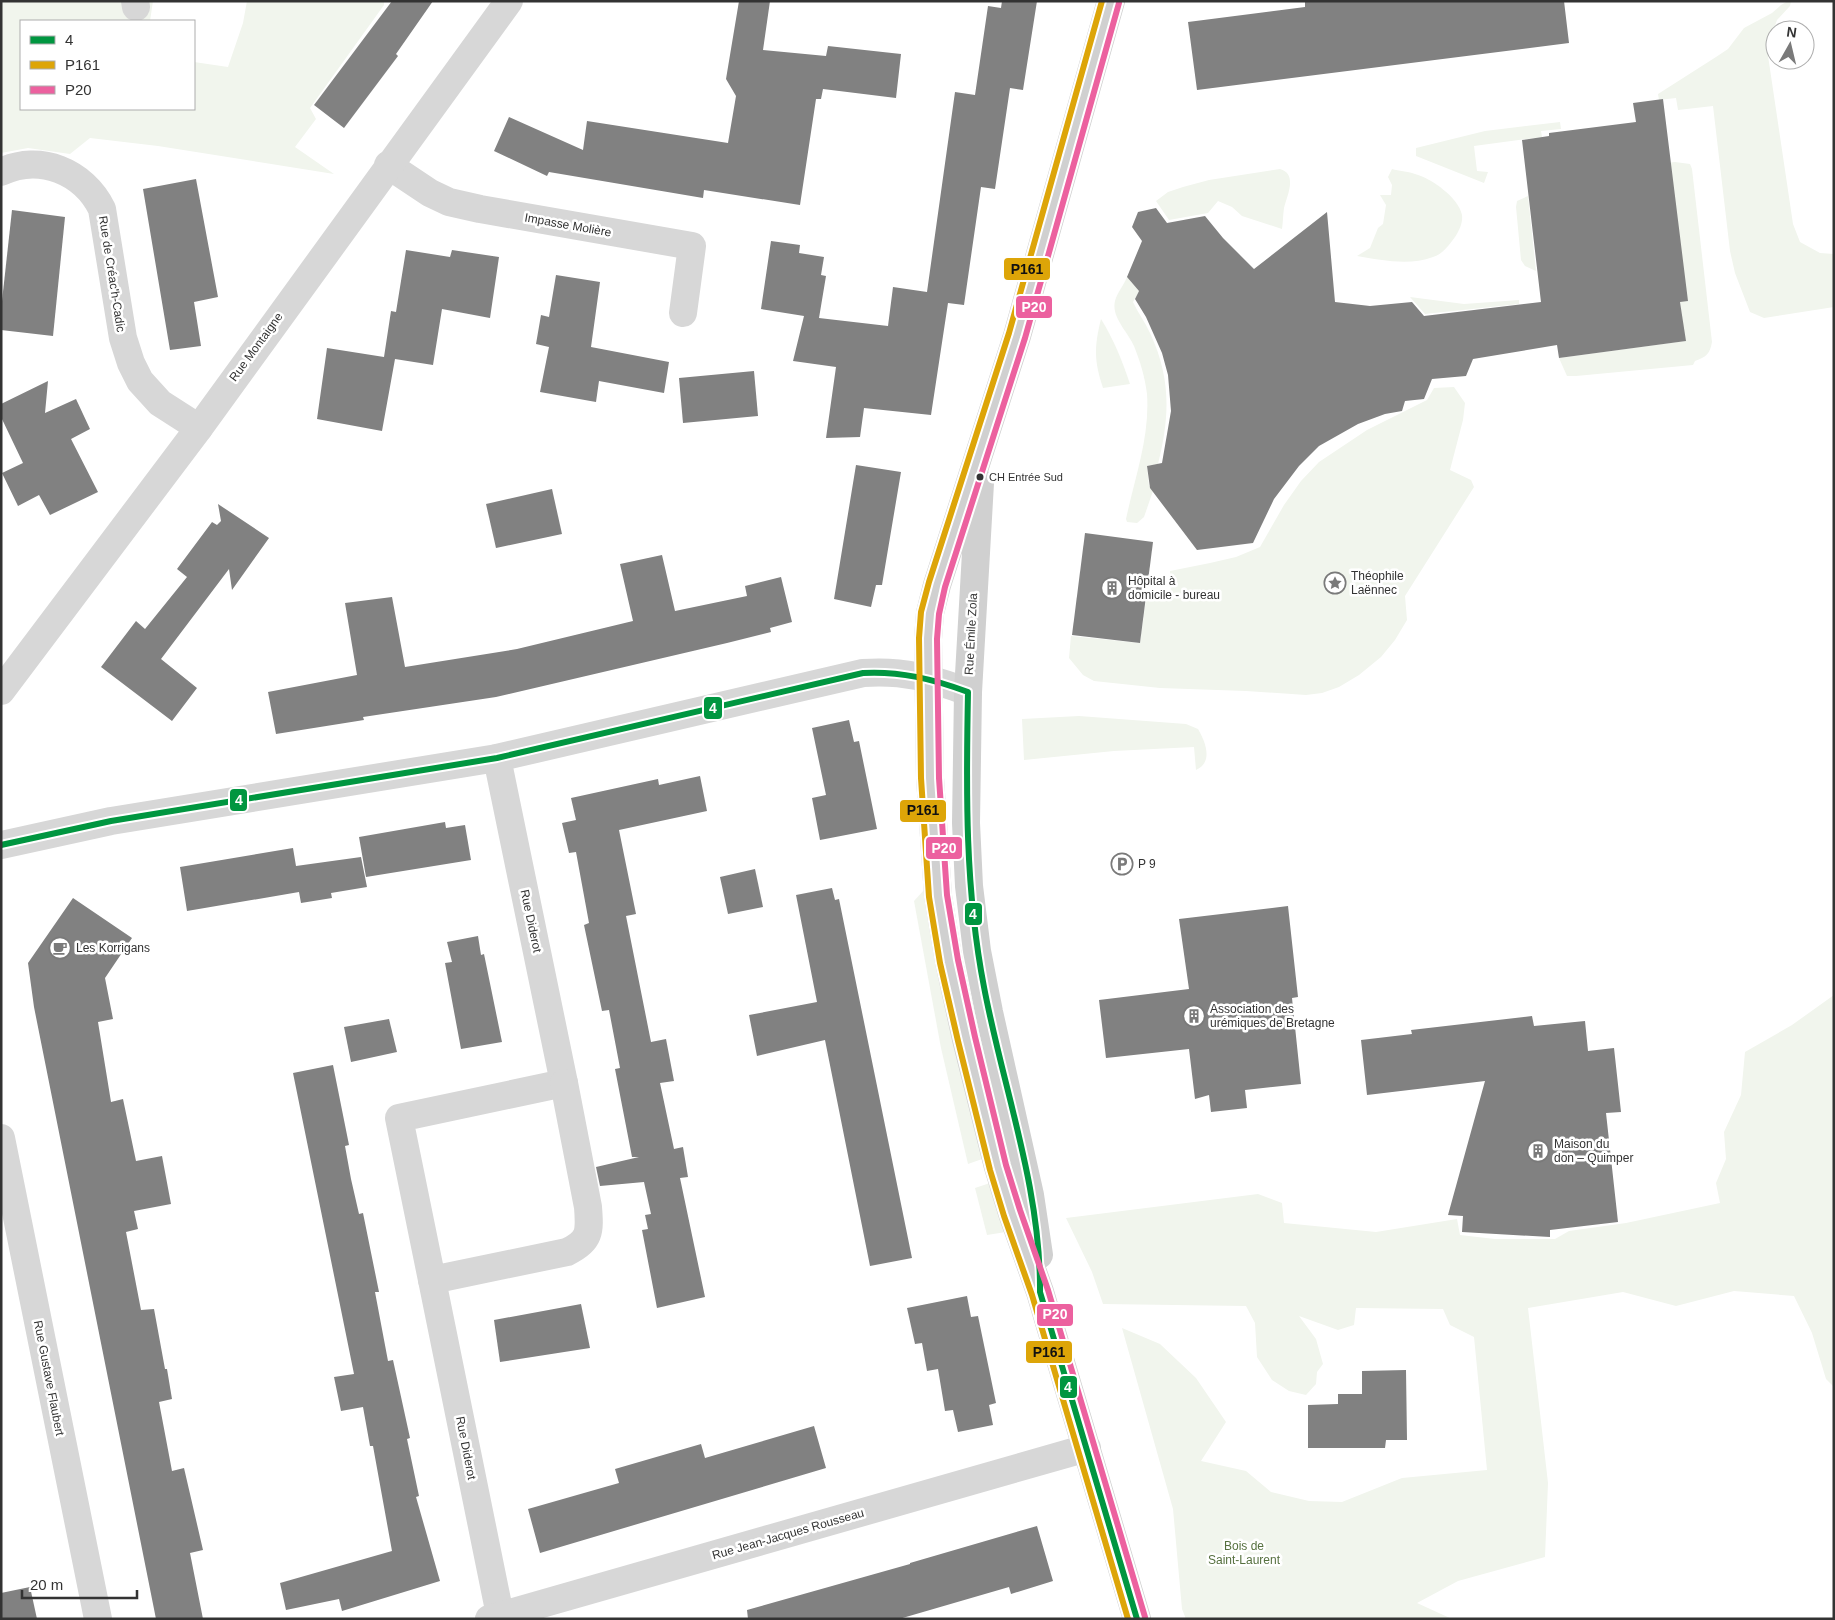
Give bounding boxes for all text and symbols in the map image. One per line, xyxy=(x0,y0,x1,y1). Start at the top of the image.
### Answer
legend xyxy=(20,20,195,110)
north arrow xyxy=(1765,20,1815,70)
text: N xyxy=(1786,23,1798,41)
text: 4 xyxy=(65,31,73,48)
text: P161 xyxy=(65,56,100,73)
text: P20 xyxy=(65,81,92,98)
street label: Impasse Molière xyxy=(523,210,613,240)
street label: Rue de Créac'h-Cadic xyxy=(96,215,128,333)
line badge: P161 xyxy=(1003,257,1051,281)
text: P161 xyxy=(1011,261,1044,277)
line badge: P20 xyxy=(1015,295,1053,319)
text: P20 xyxy=(1022,299,1047,315)
street label: Rue Montaigne xyxy=(226,310,286,384)
place label: CH Entrée Sud xyxy=(989,471,1063,483)
marker: CH Entrée Sud xyxy=(975,472,985,482)
place label: Théophile Laënnec xyxy=(1351,569,1404,597)
place icon: Théophile Laënnec xyxy=(1323,571,1347,595)
place label: Hôpital à domicile - bureau xyxy=(1128,574,1220,602)
building icon: Hôpital à domicile - bureau xyxy=(1100,576,1124,600)
street label: Rue Émile Zola xyxy=(961,592,980,675)
line badge: 4 xyxy=(703,696,723,720)
text: 4 xyxy=(709,700,717,716)
line badge: 4 xyxy=(229,788,248,812)
text: 4 xyxy=(235,792,243,808)
line badge: P161 xyxy=(899,799,947,823)
text: P161 xyxy=(907,802,940,818)
line badge: P20 xyxy=(925,836,963,860)
text: P20 xyxy=(932,840,957,856)
parking icon: P 9 xyxy=(1110,852,1134,876)
place label: P 9 xyxy=(1138,857,1156,871)
street label: Rue Diderot xyxy=(517,888,545,954)
line badge: 4 xyxy=(964,902,983,926)
text: 4 xyxy=(969,906,977,922)
cafe icon: Les Korrigans xyxy=(48,936,72,960)
place label: Les Korrigans xyxy=(76,941,150,955)
place label: Association des urémiques de Bretagne xyxy=(1210,1002,1335,1030)
building icon: Association des urémiques de Bretagne xyxy=(1182,1004,1206,1028)
place label: Maison du don – Quimper xyxy=(1554,1137,1633,1165)
building icon: Maison du don – Quimper xyxy=(1526,1139,1550,1163)
line badge: P20 xyxy=(1036,1303,1074,1327)
text: P20 xyxy=(1043,1306,1068,1322)
street label: Rue Gustave Flaubert xyxy=(31,1319,67,1438)
line badge: P161 xyxy=(1025,1340,1073,1364)
text: P161 xyxy=(1033,1344,1066,1360)
line badge: 4 xyxy=(1059,1375,1078,1399)
text: 4 xyxy=(1064,1379,1072,1395)
street label: Rue Diderot xyxy=(453,1415,479,1481)
street label: Rue Jean-Jacques Rousseau xyxy=(710,1506,866,1562)
park label: Bois de Saint-Laurent xyxy=(1208,1539,1281,1567)
scale bar xyxy=(22,1568,138,1600)
text: 20 m xyxy=(30,1576,63,1593)

